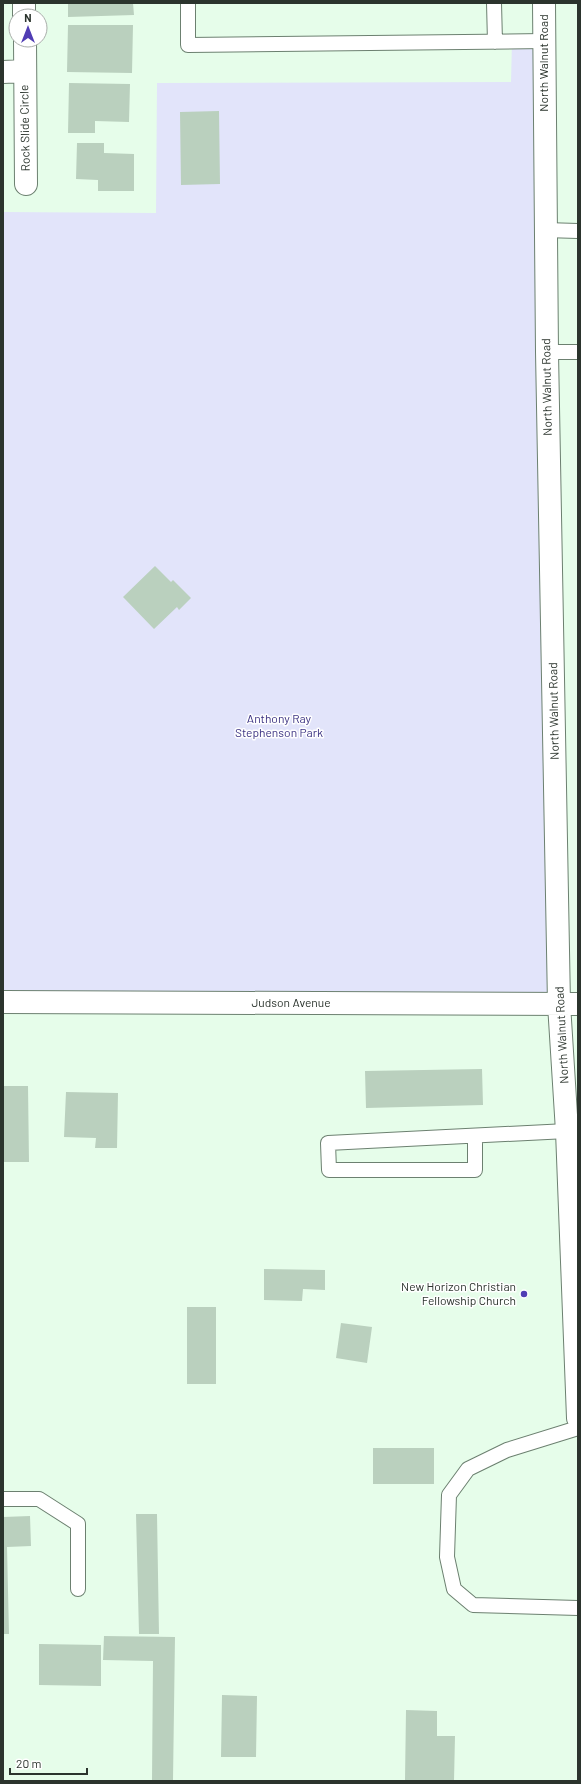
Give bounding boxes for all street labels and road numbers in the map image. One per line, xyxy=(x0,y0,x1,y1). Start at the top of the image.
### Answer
street label: North Walnut Road xyxy=(536,14,550,112)
street label: Rock Slide Circle xyxy=(16,85,32,172)
street label: North Walnut Road xyxy=(538,338,554,436)
street label: North Walnut Road xyxy=(545,662,561,760)
street label: North Walnut Road xyxy=(551,986,571,1084)
street label: Judson Avenue xyxy=(251,995,331,1009)

